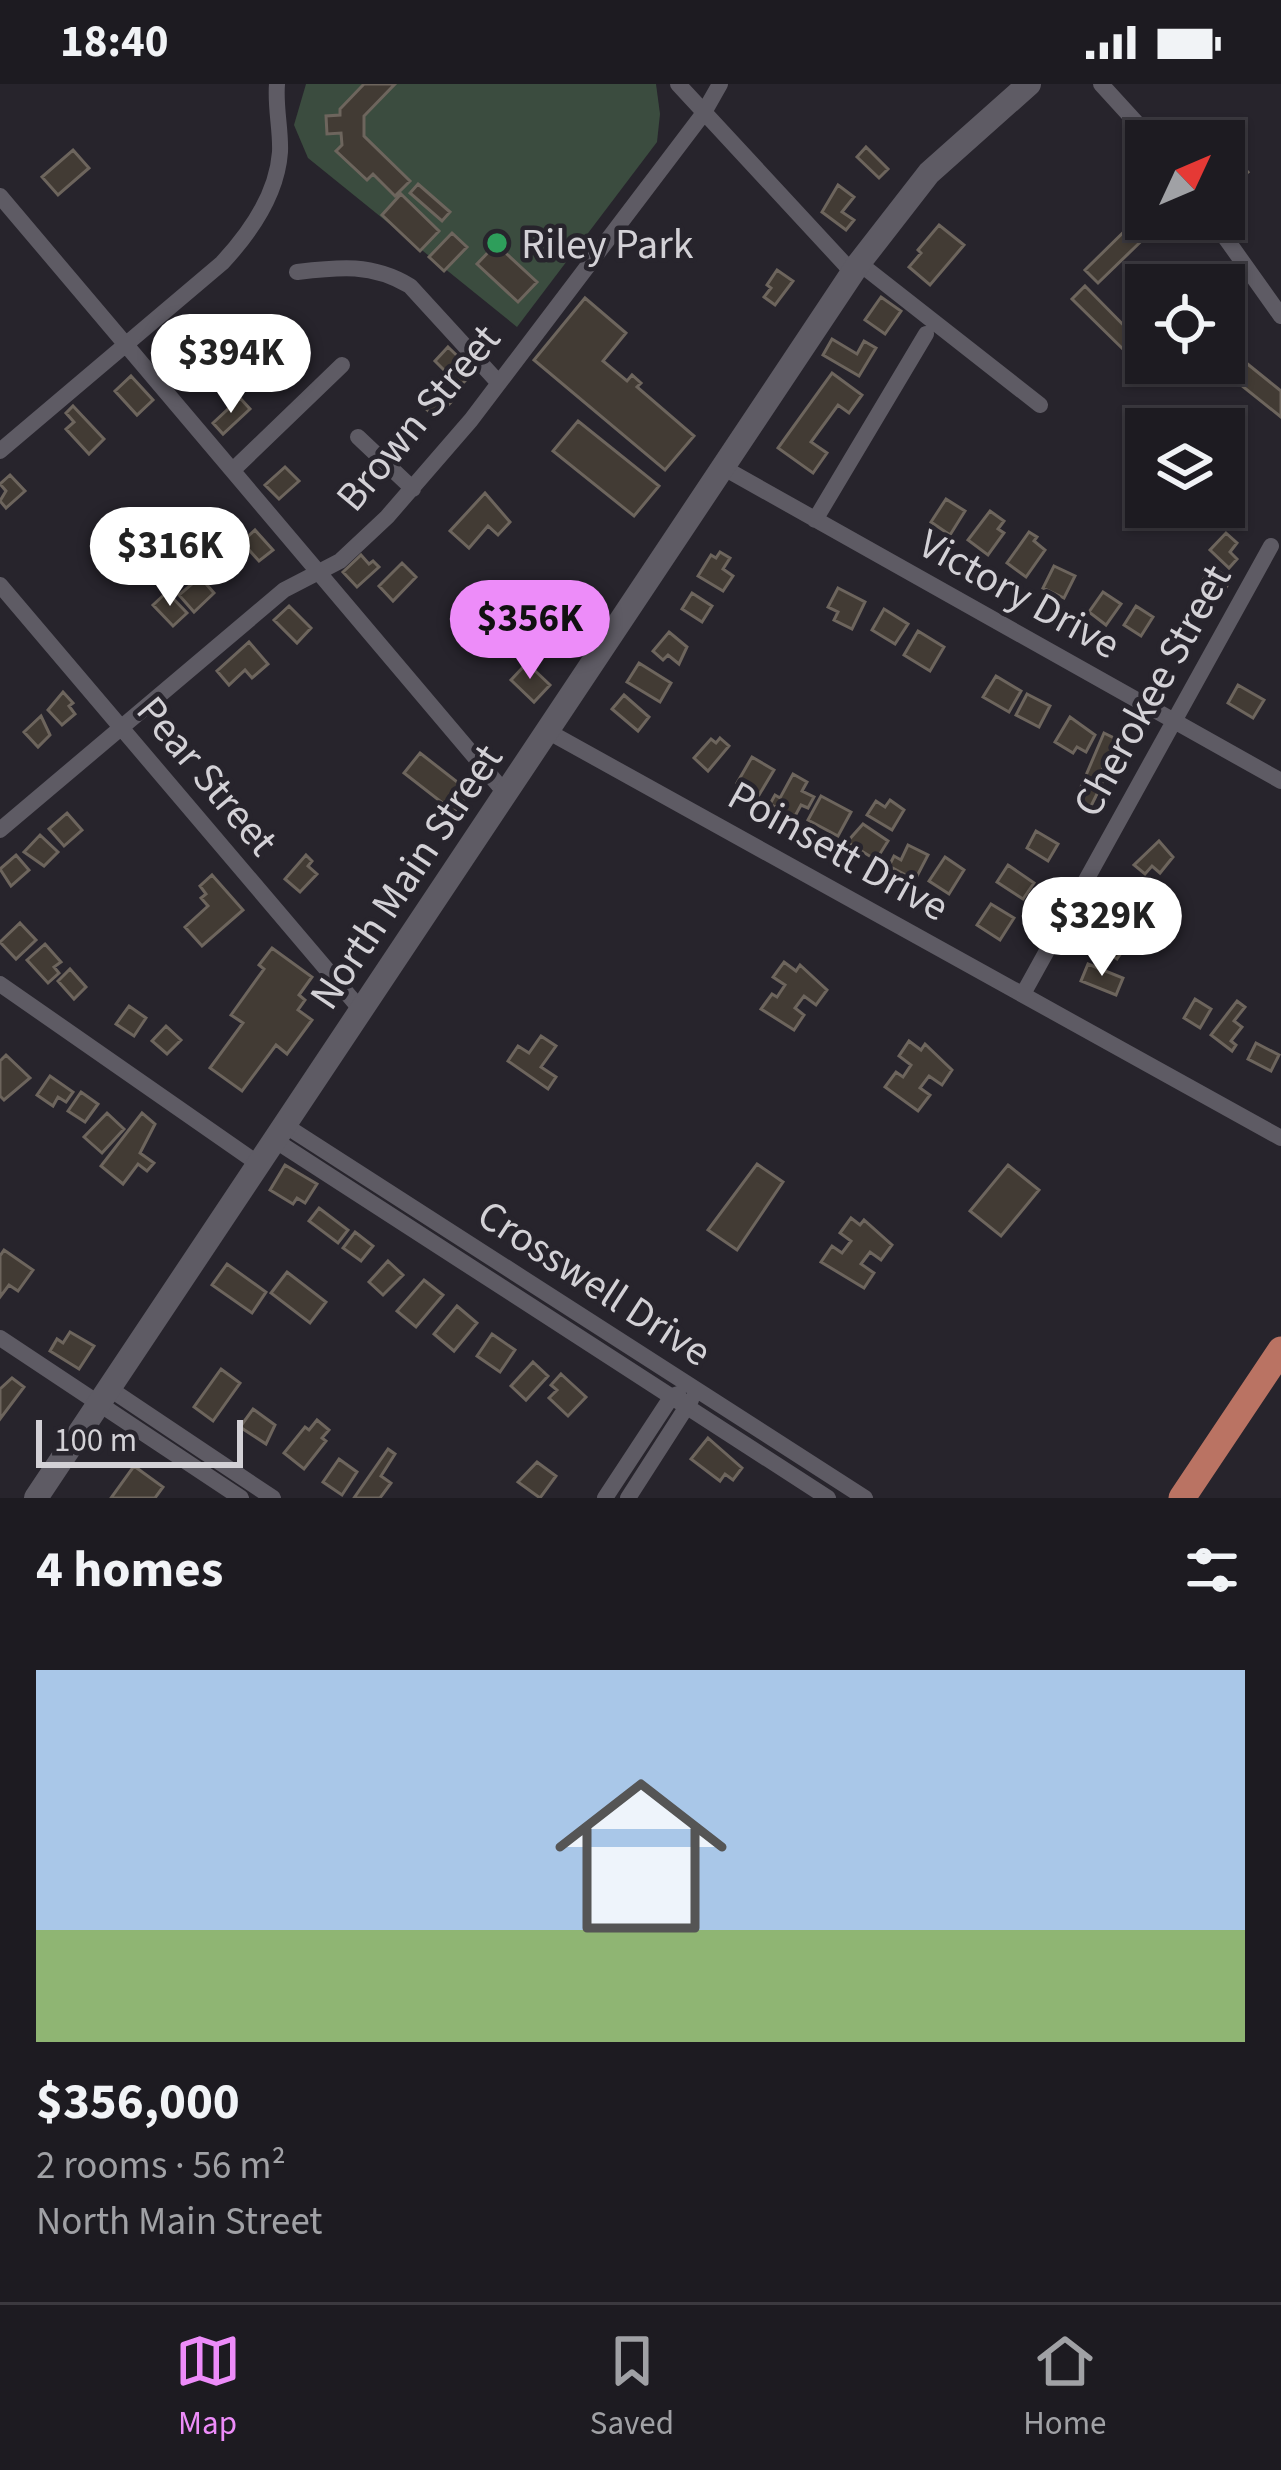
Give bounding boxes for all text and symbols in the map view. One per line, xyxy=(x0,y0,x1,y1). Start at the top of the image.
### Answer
text: 18:40 xyxy=(60,10,169,74)
north arrow xyxy=(1125,120,1245,240)
map controls xyxy=(1125,120,1245,528)
place label: Riley Park xyxy=(521,215,694,275)
marker: Riley Park xyxy=(484,230,510,256)
button: locate xyxy=(1125,264,1245,384)
street label: Brown Street xyxy=(322,312,515,525)
pin: $394K xyxy=(147,314,315,416)
text: $394K xyxy=(178,325,284,381)
button: layers xyxy=(1125,408,1245,528)
pin: $316K xyxy=(86,507,254,609)
street label: Victory Drive xyxy=(908,515,1131,675)
text: $316K xyxy=(117,518,223,574)
street label: Cherokee Street xyxy=(1059,554,1247,828)
pin: $356K xyxy=(446,580,614,682)
text: $356K xyxy=(477,591,583,647)
street label: Pear Street xyxy=(122,683,291,869)
street label: North Main Street xyxy=(296,732,518,1022)
street label: Poinsett Drive xyxy=(717,766,959,937)
pin: $329K xyxy=(1018,877,1186,979)
text: $329K xyxy=(1049,888,1155,944)
street label: Crosswell Drive xyxy=(465,1186,723,1382)
scale bar xyxy=(36,1414,243,1467)
text: 100 m xyxy=(54,1417,137,1464)
text: 4 homes xyxy=(36,1534,223,1606)
icon: filters xyxy=(1179,1537,1245,1603)
icon: home xyxy=(533,1748,749,1964)
text: $356,000 xyxy=(36,2066,240,2138)
text: 2 rooms · 56 m² xyxy=(36,2138,286,2194)
text: North Main Street xyxy=(36,2194,323,2250)
tab: Map xyxy=(175,2328,241,2447)
tab: Saved xyxy=(590,2328,674,2447)
tab: Home xyxy=(1023,2328,1106,2447)

